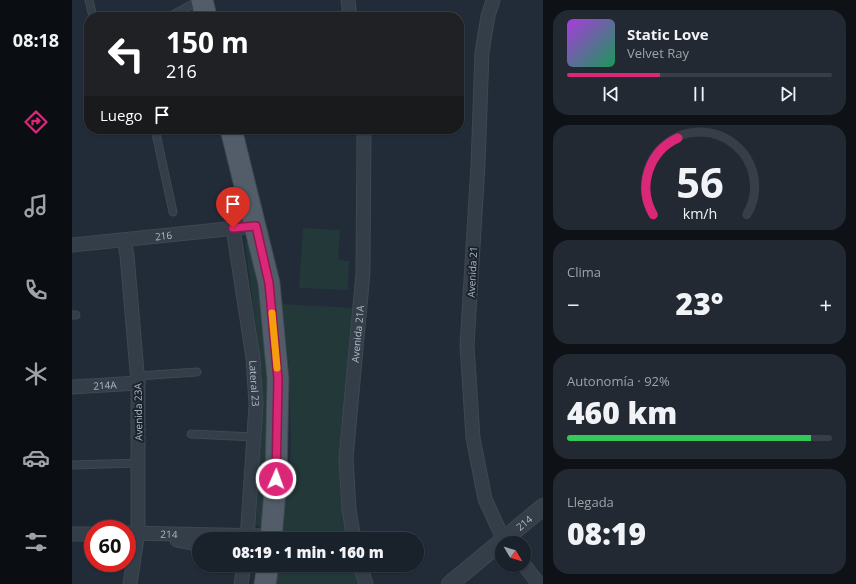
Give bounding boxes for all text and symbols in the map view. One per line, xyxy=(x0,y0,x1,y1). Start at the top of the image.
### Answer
text: 150 m xyxy=(166,23,249,61)
text: Static Love xyxy=(627,24,709,44)
text: 08:18 xyxy=(13,28,59,52)
icon: left xyxy=(100,28,152,80)
text: Velvet Ray xyxy=(627,44,689,62)
text: 216 xyxy=(166,59,197,83)
icon: previous xyxy=(600,83,622,105)
icon: pause xyxy=(688,83,710,105)
icon: next xyxy=(777,83,799,105)
icon: arrive xyxy=(151,104,173,126)
text: Luego xyxy=(100,105,143,125)
icon: directions xyxy=(22,108,50,136)
text: 56 xyxy=(676,154,723,210)
pin xyxy=(216,187,250,228)
icon: music xyxy=(22,192,50,220)
icon: arrive xyxy=(222,193,244,215)
text: km/h xyxy=(682,204,717,223)
street label: 216 xyxy=(154,228,173,243)
street label: Avenida 21 xyxy=(464,246,480,298)
text: Clima xyxy=(567,263,601,281)
icon: phone xyxy=(22,276,50,304)
text: 23° xyxy=(676,283,723,324)
text: − xyxy=(567,289,580,319)
text: + xyxy=(819,289,832,319)
street label: Avenida 21A xyxy=(348,304,367,363)
icon: climate xyxy=(22,360,50,388)
street label: Lateral 23 xyxy=(246,360,263,407)
text: Autonomía · 92% xyxy=(567,372,670,390)
street label: 214A xyxy=(93,377,118,393)
street label: Avenida 23A xyxy=(130,382,146,441)
text: 460 km xyxy=(567,392,677,433)
icon: car xyxy=(22,444,50,472)
position arrow xyxy=(255,458,297,500)
text: Llegada xyxy=(567,493,614,511)
street label: 214 xyxy=(513,512,535,534)
text: 08:19 xyxy=(567,513,646,554)
speed limit sign: 60 xyxy=(84,520,136,572)
street label: 214 xyxy=(160,527,178,541)
icon: filters xyxy=(22,528,50,556)
north arrow xyxy=(495,536,531,572)
map controls xyxy=(495,536,531,572)
text: 08:19 · 1 min · 160 m xyxy=(232,542,384,562)

